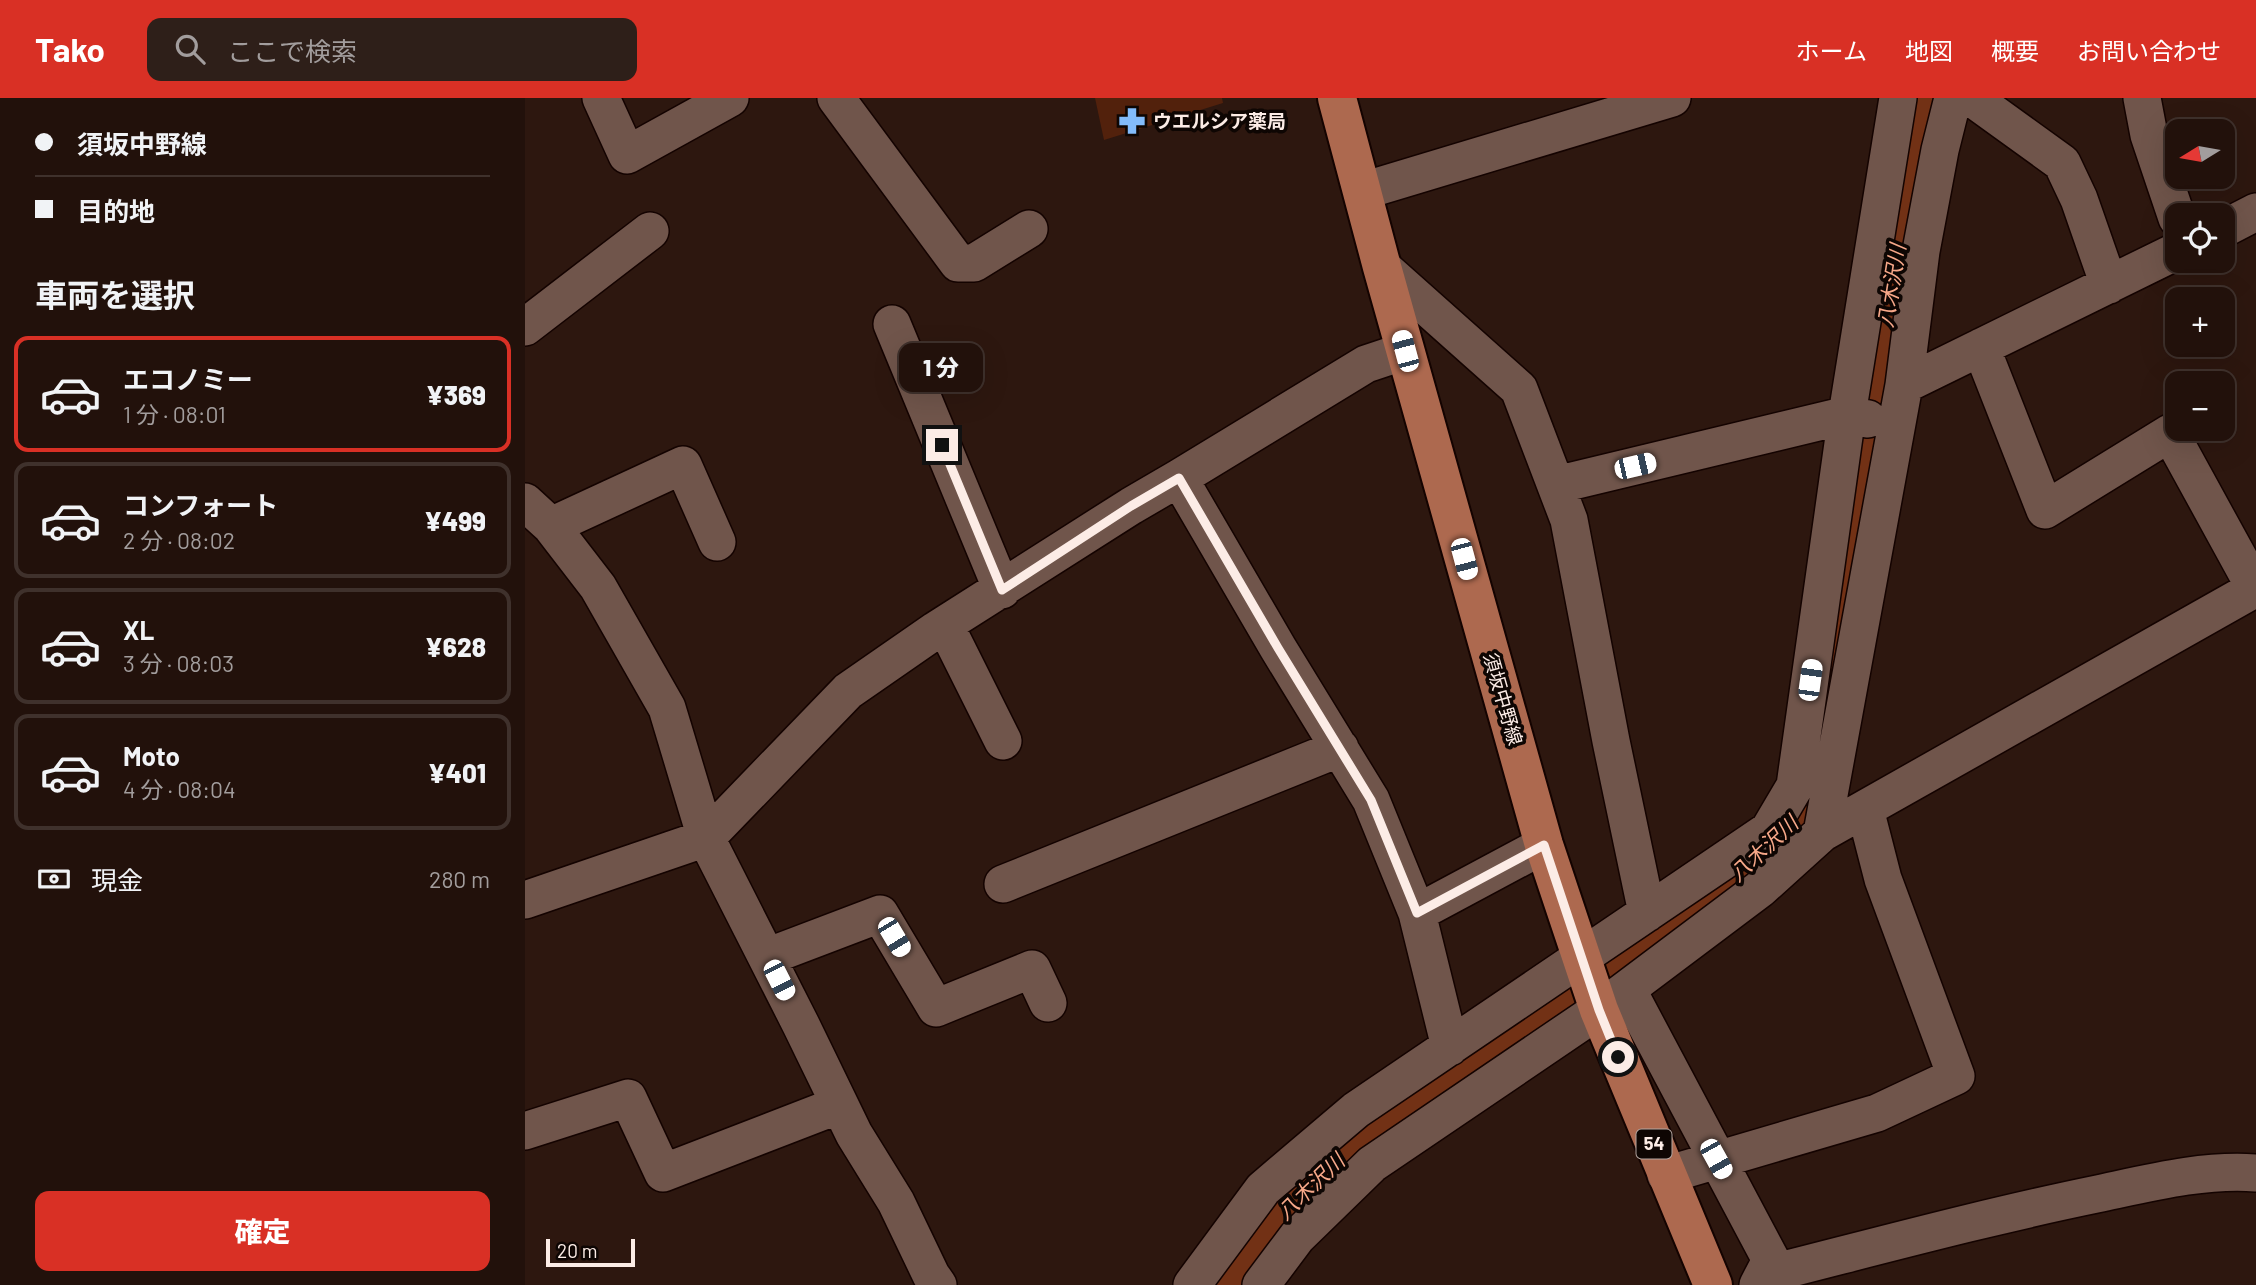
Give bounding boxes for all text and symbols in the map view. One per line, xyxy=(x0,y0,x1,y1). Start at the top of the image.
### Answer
search box xyxy=(147,18,637,81)
text: Tako xyxy=(35,29,105,69)
icon: search xyxy=(171,30,209,68)
text: ここで検索 xyxy=(227,35,357,66)
text: ホーム xyxy=(1796,36,1867,65)
text: 地図 xyxy=(1905,36,1953,65)
text: 概要 xyxy=(1991,36,2039,65)
text: お問い合わせ xyxy=(2077,36,2221,65)
pharmacy icon: ウエルシア薬局 xyxy=(1117,106,1147,136)
place label: ウエルシア薬局 xyxy=(1153,109,1286,132)
north arrow xyxy=(2165,119,2235,189)
map controls xyxy=(2165,119,2235,441)
text: 須坂中野線 xyxy=(77,128,207,159)
text: 目的地 xyxy=(77,195,155,226)
button: locate xyxy=(2165,203,2235,273)
water label: 八木沢川 xyxy=(1872,240,1910,329)
text: 車両を選択 xyxy=(35,275,195,313)
button: + xyxy=(2165,287,2235,357)
car xyxy=(1390,328,1421,374)
callout: 1 分 xyxy=(900,344,984,392)
text: 1 分 xyxy=(923,353,959,381)
icon: car xyxy=(39,363,102,426)
text: エコノミー xyxy=(123,363,253,394)
button: − xyxy=(2165,371,2235,441)
text: ¥369 xyxy=(426,379,486,410)
text: 1 分 · 08:01 xyxy=(123,400,226,428)
route end xyxy=(926,429,958,461)
car xyxy=(1613,451,1658,481)
icon: car xyxy=(39,489,102,552)
text: コンフォート xyxy=(123,489,278,520)
text: ¥499 xyxy=(424,505,486,536)
text: 2 分 · 08:02 xyxy=(123,526,235,554)
car xyxy=(1449,536,1480,582)
text: XL xyxy=(123,614,154,645)
icon: car xyxy=(39,615,102,678)
text: ¥628 xyxy=(425,631,486,662)
text: 3 分 · 08:03 xyxy=(123,649,234,677)
street label: 須坂中野線 xyxy=(1479,650,1528,748)
car xyxy=(1797,658,1824,702)
text: Moto xyxy=(123,740,180,771)
icon: car xyxy=(39,741,102,804)
text: ¥401 xyxy=(428,757,486,788)
text: 4 分 · 08:04 xyxy=(123,775,236,803)
water label: 八木沢川 xyxy=(1724,809,1804,886)
icon: cash xyxy=(35,860,73,898)
text: 現金 xyxy=(91,864,143,895)
text: 280 m xyxy=(429,865,490,893)
car xyxy=(875,914,914,960)
car xyxy=(761,957,798,1003)
route start xyxy=(1602,1041,1634,1073)
road number: 54 xyxy=(1637,1129,1671,1158)
car xyxy=(1697,1136,1736,1182)
water label: 八木沢川 xyxy=(1271,1146,1350,1224)
button: 確定 xyxy=(35,1191,490,1271)
scale bar xyxy=(546,1236,635,1268)
text: 20 m xyxy=(557,1239,597,1262)

